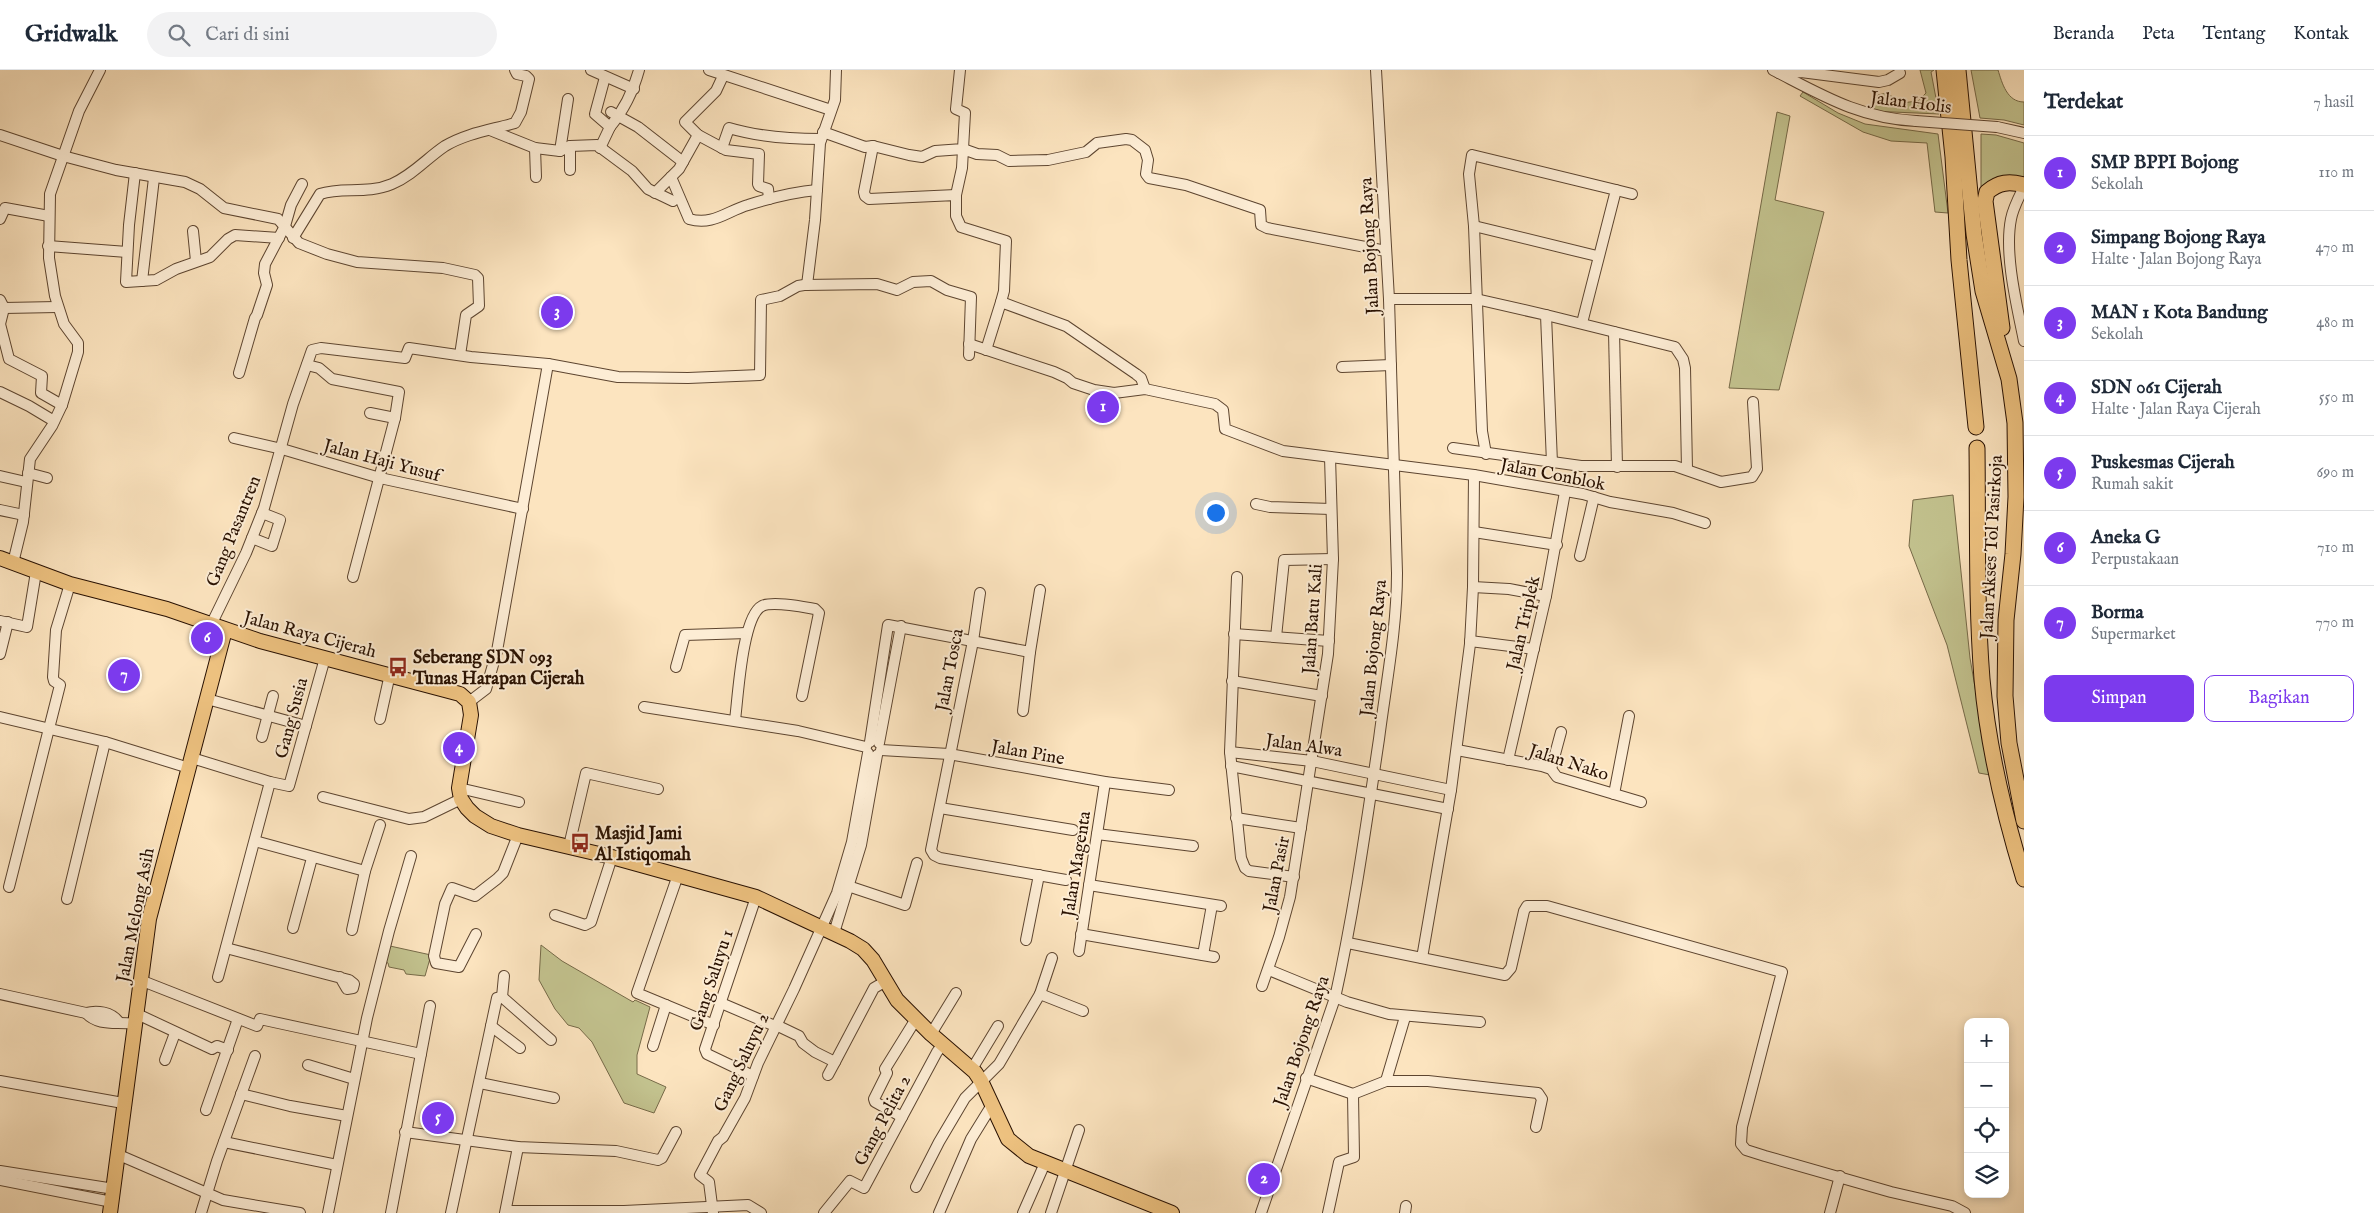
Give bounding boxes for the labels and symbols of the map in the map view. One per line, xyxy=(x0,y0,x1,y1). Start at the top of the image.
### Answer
street label: Jalan Holis xyxy=(1867,87,1953,120)
street label: Jalan Bojong Raya xyxy=(1355,177,1386,317)
pin: 3 xyxy=(541,293,573,331)
pin: 1 xyxy=(1087,388,1119,426)
street label: Jalan Haji Yusuf xyxy=(319,434,446,489)
street label: Jalan Conblok xyxy=(1496,454,1608,497)
street label: Jalan Akses Tol Pasirkoja xyxy=(1976,454,2009,642)
street label: Gang Pasantren xyxy=(202,472,267,590)
your location xyxy=(1203,500,1229,526)
street label: Jalan Batu Kali xyxy=(1298,563,1329,677)
street label: Jalan Triplek xyxy=(1502,573,1547,675)
street label: Jalan Bojong Raya xyxy=(1356,578,1393,720)
street label: Jalan Raya Cijerah xyxy=(239,606,379,664)
pin: 6 xyxy=(191,619,223,657)
street label: Jalan Tosca xyxy=(931,627,970,716)
place label: Seberang SDN 093 Tunas Harapan Cijerah xyxy=(412,647,585,691)
pin: 7 xyxy=(108,656,140,694)
bus stop icon: Seberang SDN 093 Tunas Harapan Cijerah xyxy=(387,656,409,678)
street label: Gang Susia xyxy=(271,675,314,761)
pin: 4 xyxy=(443,729,475,767)
street label: Jalan Alwa xyxy=(1262,729,1344,763)
street label: Jalan Pine xyxy=(987,735,1066,771)
street label: Jalan Nako xyxy=(1524,739,1612,787)
street label: Jalan Magenta xyxy=(1057,809,1097,921)
place label: Masjid Jami Al Istiqomah xyxy=(594,823,691,867)
bus stop icon: Masjid Jami Al Istiqomah xyxy=(569,832,591,854)
street label: Jalan Pasir xyxy=(1258,834,1296,916)
street label: Jalan Melong Asih xyxy=(112,846,161,986)
street label: Gang Saluyu 1 xyxy=(685,927,740,1034)
street label: Jalan Bojong Raya xyxy=(1269,973,1336,1112)
street label: Gang Saluyu 2 xyxy=(709,1009,775,1116)
street label: Gang Pelita 2 xyxy=(850,1071,917,1170)
pin: 5 xyxy=(422,1099,454,1137)
pin: 2 xyxy=(1248,1160,1280,1198)

